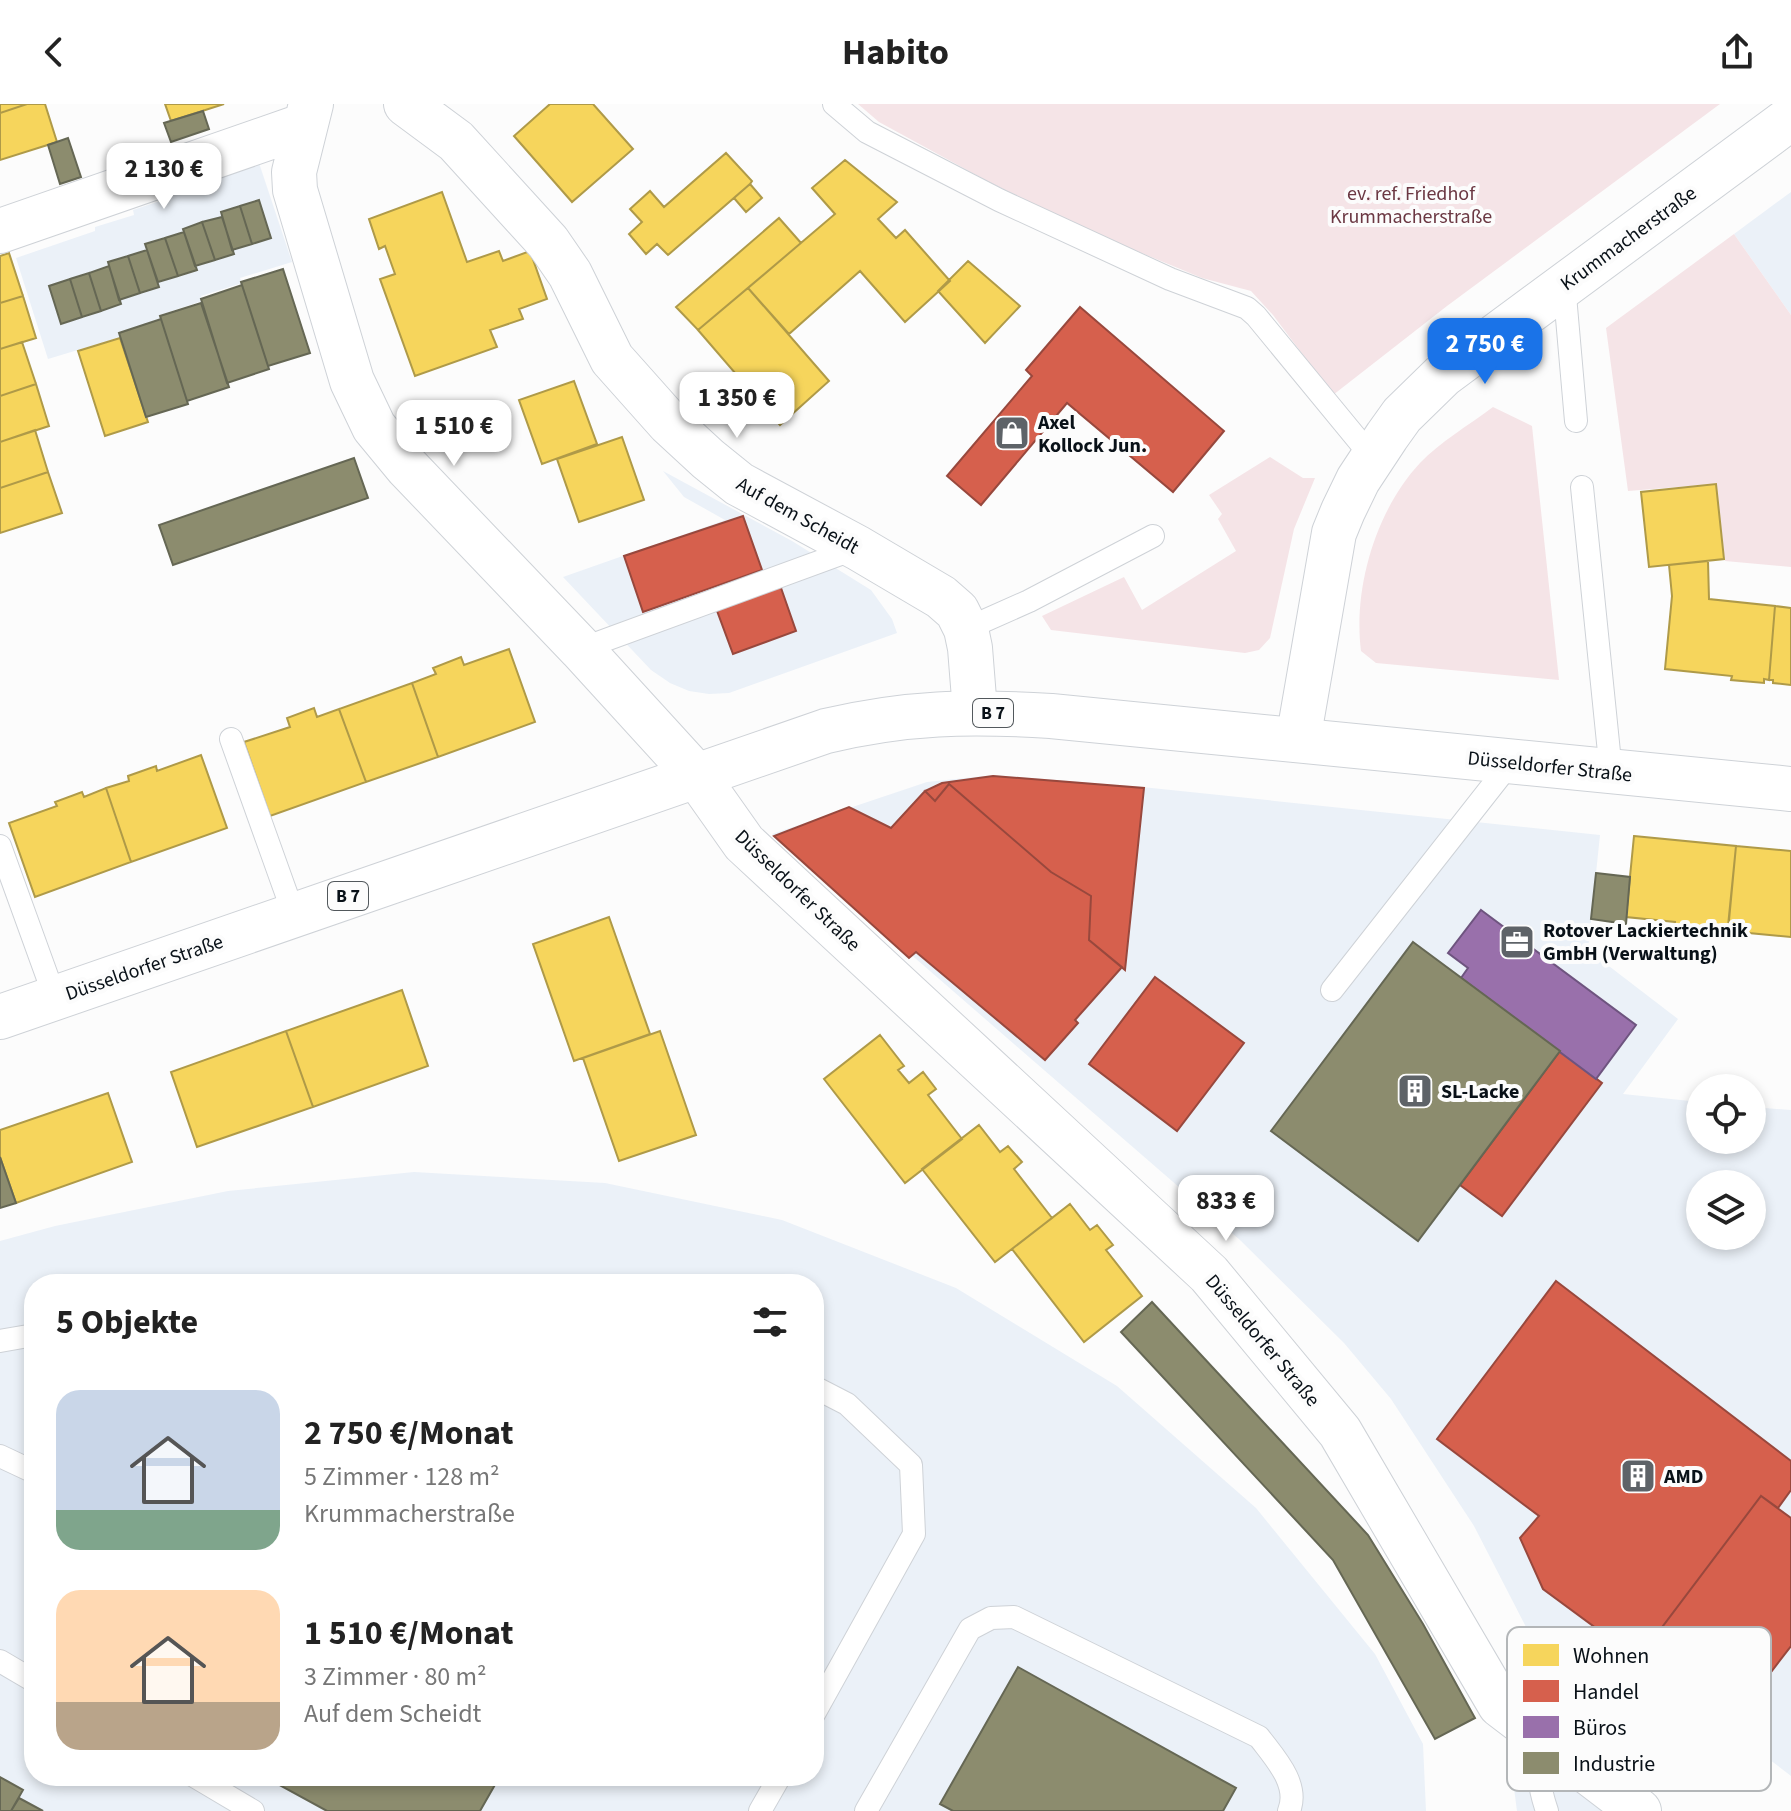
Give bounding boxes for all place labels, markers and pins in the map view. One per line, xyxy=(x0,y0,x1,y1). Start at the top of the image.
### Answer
pin: 2 130 € xyxy=(90,143,238,211)
pin: 2 750 € xyxy=(1411,318,1559,386)
pin: 1 350 € xyxy=(663,372,811,440)
pin: 1 510 € xyxy=(380,400,528,468)
place label: Axel Kollock Jun. xyxy=(1037,409,1147,460)
shop icon: Axel Kollock Jun. xyxy=(993,414,1031,452)
place label: Rotover Lackiertechnik GmbH (Verwaltung) xyxy=(1543,917,1748,968)
office icon: Rotover Lackiertechnik GmbH (Verwaltung) xyxy=(1498,923,1536,961)
building icon: SL-Lacke xyxy=(1396,1072,1434,1110)
place label: SL-Lacke xyxy=(1441,1078,1519,1106)
pin: 833 € xyxy=(1170,1175,1282,1243)
building icon: AMD xyxy=(1619,1457,1657,1495)
place label: AMD xyxy=(1663,1463,1703,1491)

